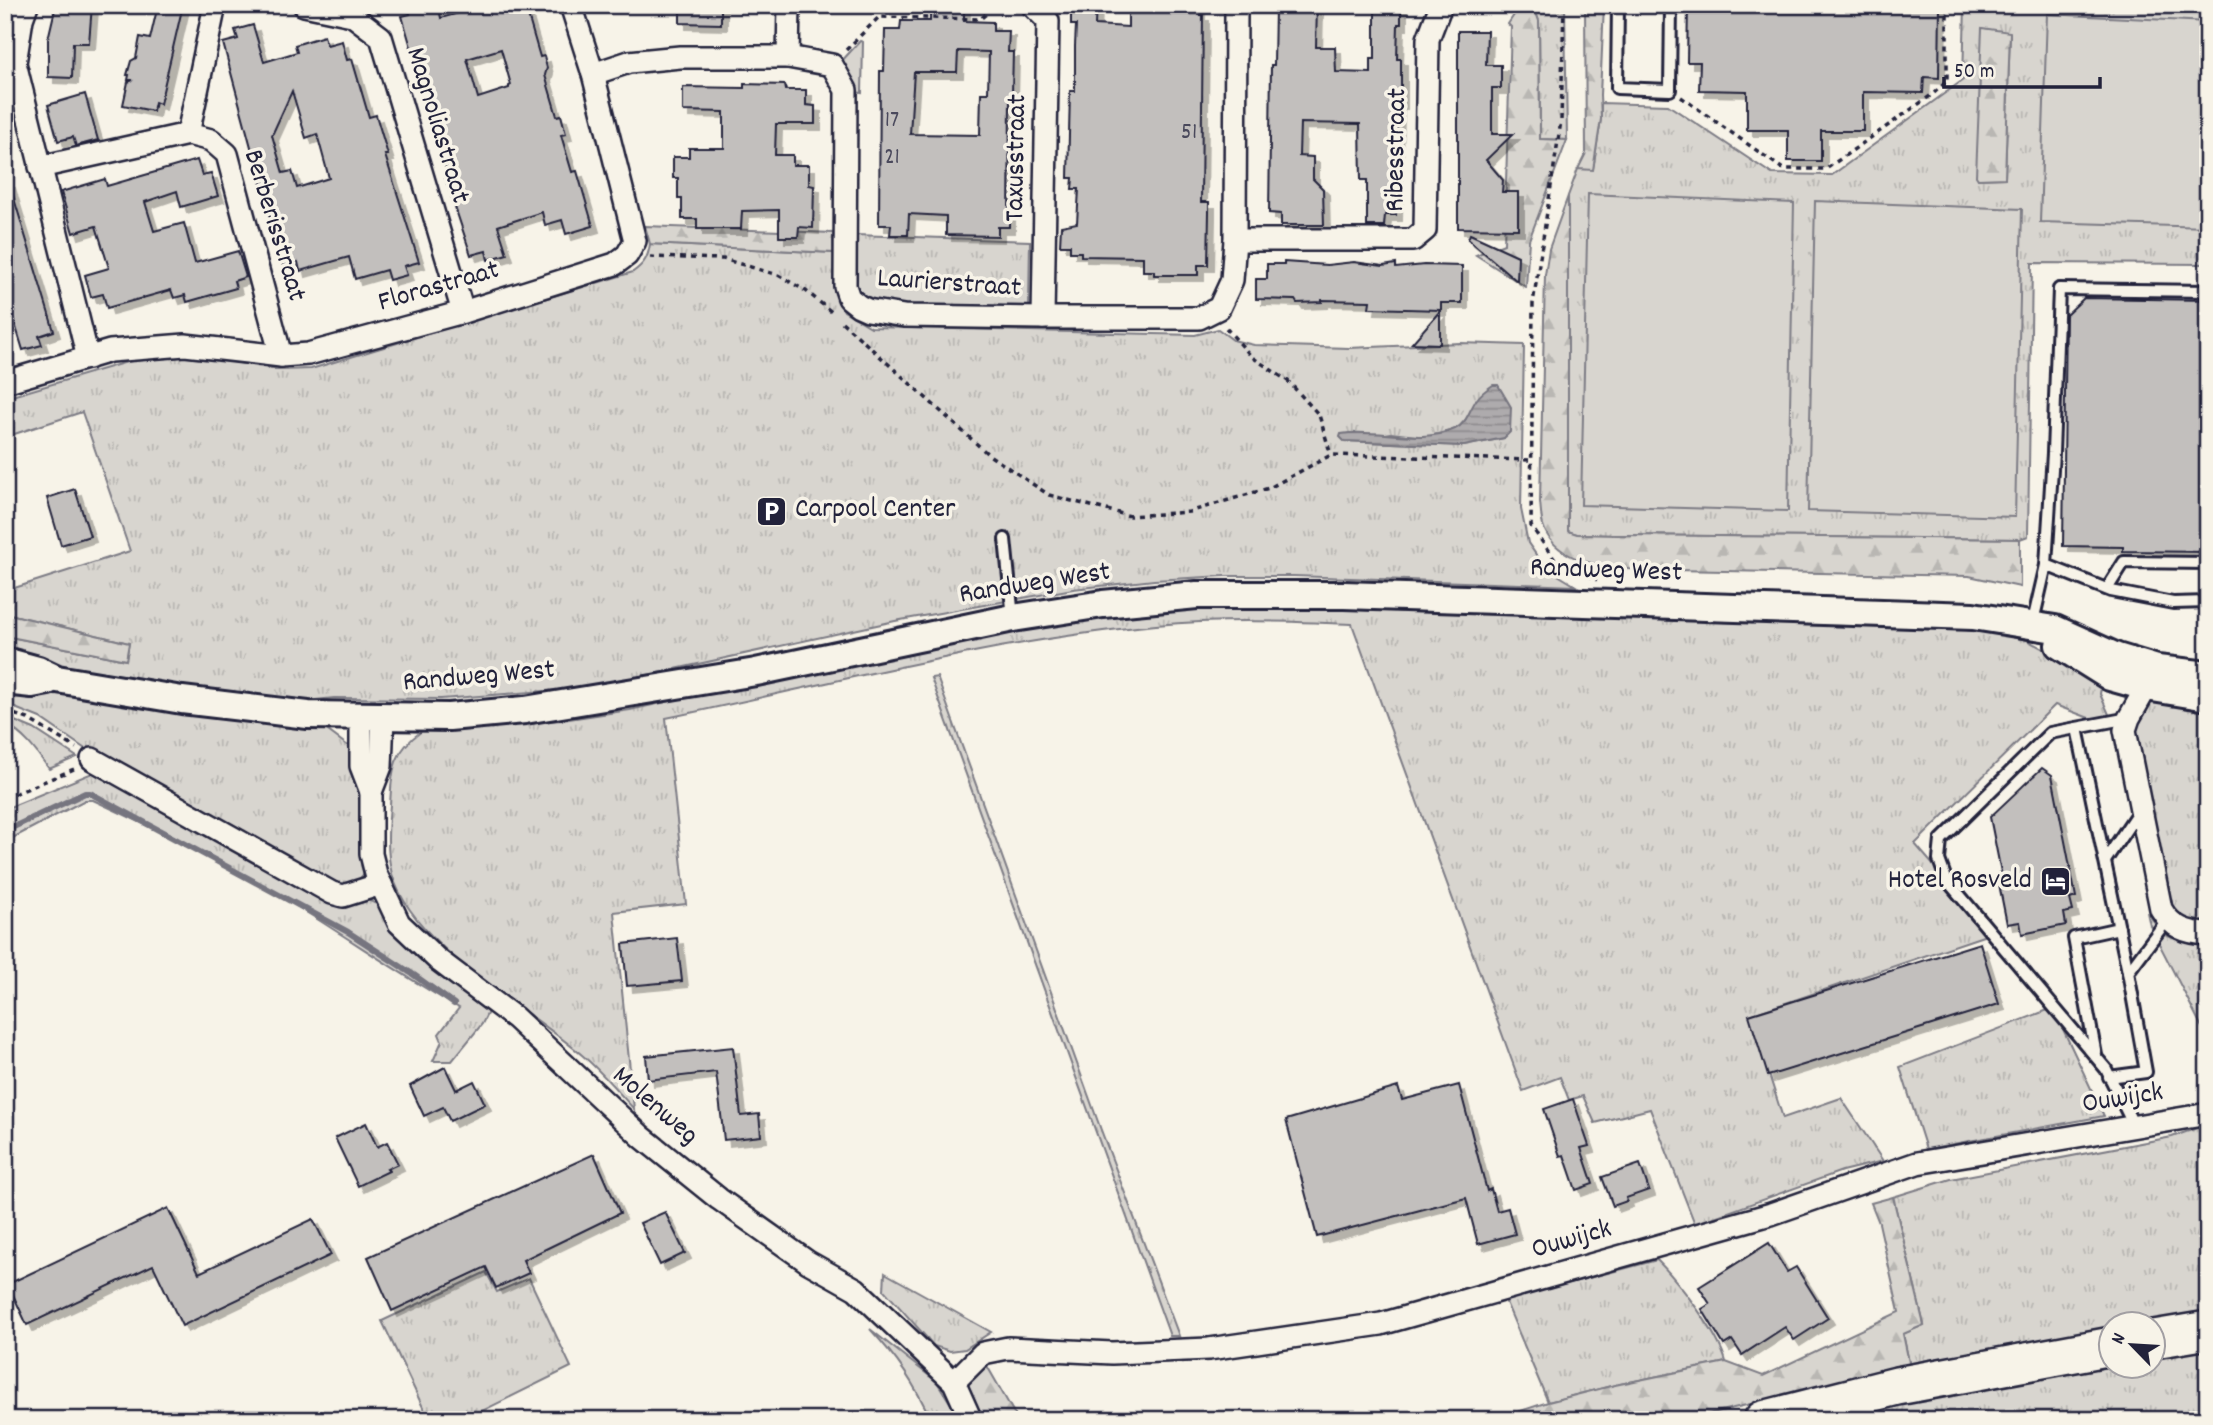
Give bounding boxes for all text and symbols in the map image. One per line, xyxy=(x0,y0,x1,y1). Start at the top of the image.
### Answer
street label: Magnoliastraat xyxy=(393,43,479,209)
scale bar xyxy=(1944,46,2099,90)
text: 50 m xyxy=(1954,58,1994,88)
street label: Ribesstraat xyxy=(1377,88,1419,212)
street label: Taxusstraat xyxy=(997,94,1039,222)
house number: 17 xyxy=(885,104,899,138)
house number: 51 xyxy=(1181,116,1197,150)
house number: 21 xyxy=(884,141,900,175)
street label: Berberisstraat xyxy=(231,145,315,307)
street label: Florastraat xyxy=(374,252,504,324)
street label: Laurierstraat xyxy=(876,260,1022,310)
place label: Carpool Center xyxy=(795,491,956,531)
parking icon: Carpool Center xyxy=(755,494,789,528)
street label: Randweg West xyxy=(1529,549,1683,595)
street label: Randweg West xyxy=(957,553,1113,617)
street label: Randweg West xyxy=(401,651,557,705)
place label: Hotel Rosveld xyxy=(1888,862,2032,902)
hotel icon: Hotel Rosveld xyxy=(2038,865,2072,899)
street label: Molenweg xyxy=(602,1058,706,1156)
street label: Ouwijck xyxy=(2080,1074,2166,1126)
street label: Ouwijck xyxy=(1527,1211,1617,1271)
north arrow xyxy=(2098,1310,2168,1380)
text: N xyxy=(2106,1329,2134,1349)

